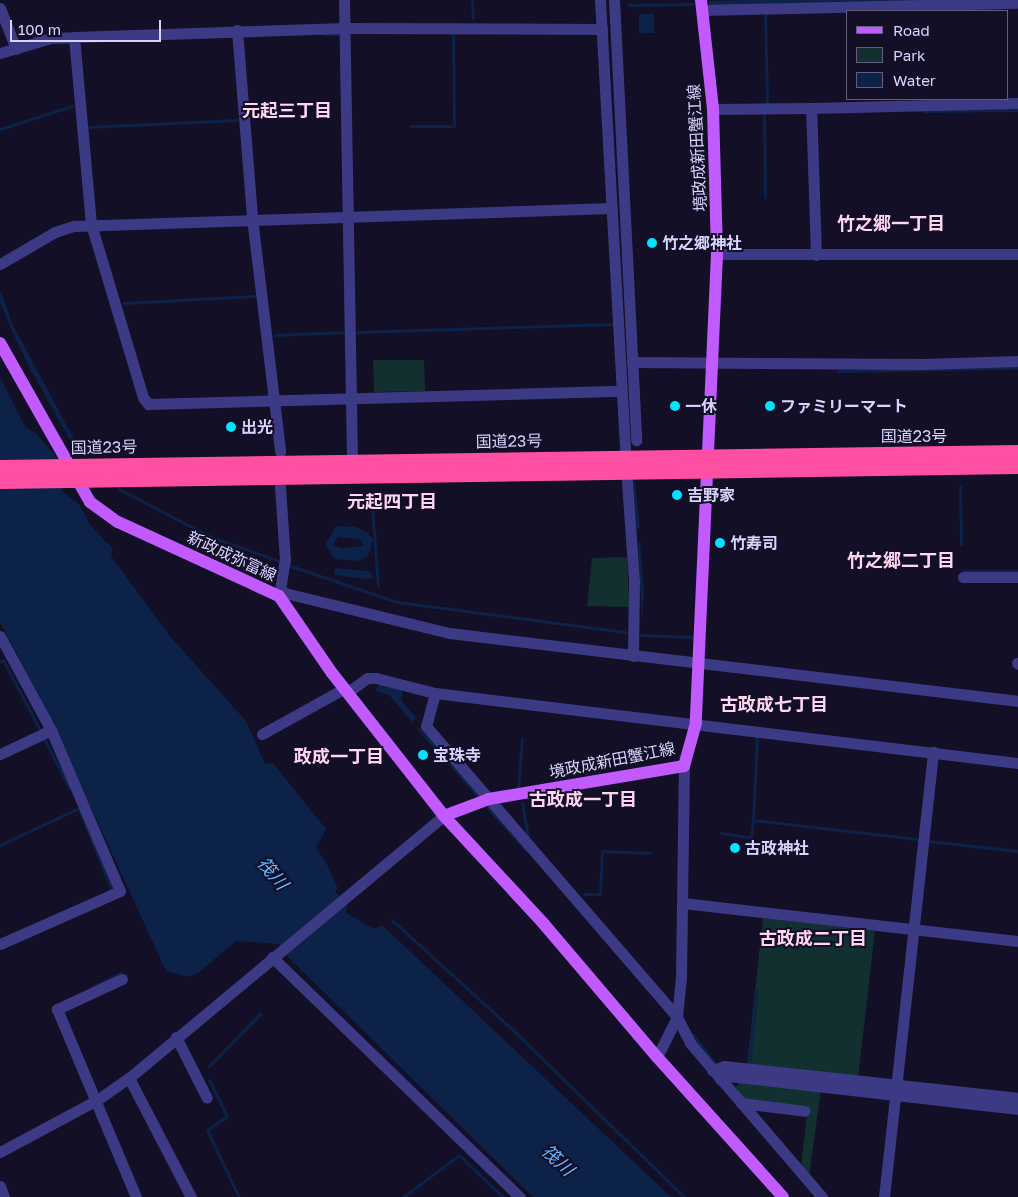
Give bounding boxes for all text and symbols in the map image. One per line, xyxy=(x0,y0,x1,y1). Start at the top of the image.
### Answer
scale bar xyxy=(12,10,164,42)
legend xyxy=(846,10,1008,100)
text: 100 m xyxy=(18,20,61,38)
text: Road xyxy=(893,21,930,39)
text: Park xyxy=(893,46,925,64)
text: Water xyxy=(893,71,936,89)
street label: 境政成新田蟹江線 xyxy=(684,84,710,212)
district label: 元起三丁目 xyxy=(242,99,332,121)
district label: 竹之郷一丁目 xyxy=(837,212,945,234)
place label: 竹之郷神社 xyxy=(662,233,742,253)
marker: 竹之郷神社 xyxy=(646,237,658,249)
place label: 一休 xyxy=(685,396,717,416)
place label: ファミリーマート xyxy=(780,396,908,416)
marker: 一休 xyxy=(669,400,681,412)
marker: ファミリーマート xyxy=(764,400,776,412)
place label: 出光 xyxy=(241,417,273,437)
marker: 出光 xyxy=(225,421,237,433)
street label: 国道23号 xyxy=(881,426,947,446)
street label: 国道23号 xyxy=(476,431,542,451)
street label: 国道23号 xyxy=(71,437,137,457)
place label: 吉野家 xyxy=(687,485,735,505)
marker: 吉野家 xyxy=(671,489,683,501)
district label: 元起四丁目 xyxy=(347,490,437,512)
street label: 新政成弥富線 xyxy=(184,527,280,585)
place label: 竹寿司 xyxy=(730,533,778,553)
marker: 竹寿司 xyxy=(714,537,726,549)
district label: 竹之郷二丁目 xyxy=(847,549,955,571)
district label: 古政成七丁目 xyxy=(720,693,828,715)
street label: 境政成新田蟹江線 xyxy=(547,738,677,782)
district label: 政成一丁目 xyxy=(294,745,384,767)
place label: 宝珠寺 xyxy=(433,745,481,765)
marker: 宝珠寺 xyxy=(417,749,429,761)
district label: 古政成一丁目 xyxy=(529,788,637,810)
place label: 古政神社 xyxy=(745,838,809,858)
marker: 古政神社 xyxy=(729,842,741,854)
water label: 筏川 xyxy=(253,852,293,894)
district label: 古政成二丁目 xyxy=(759,927,867,949)
water label: 筏川 xyxy=(537,1140,579,1180)

